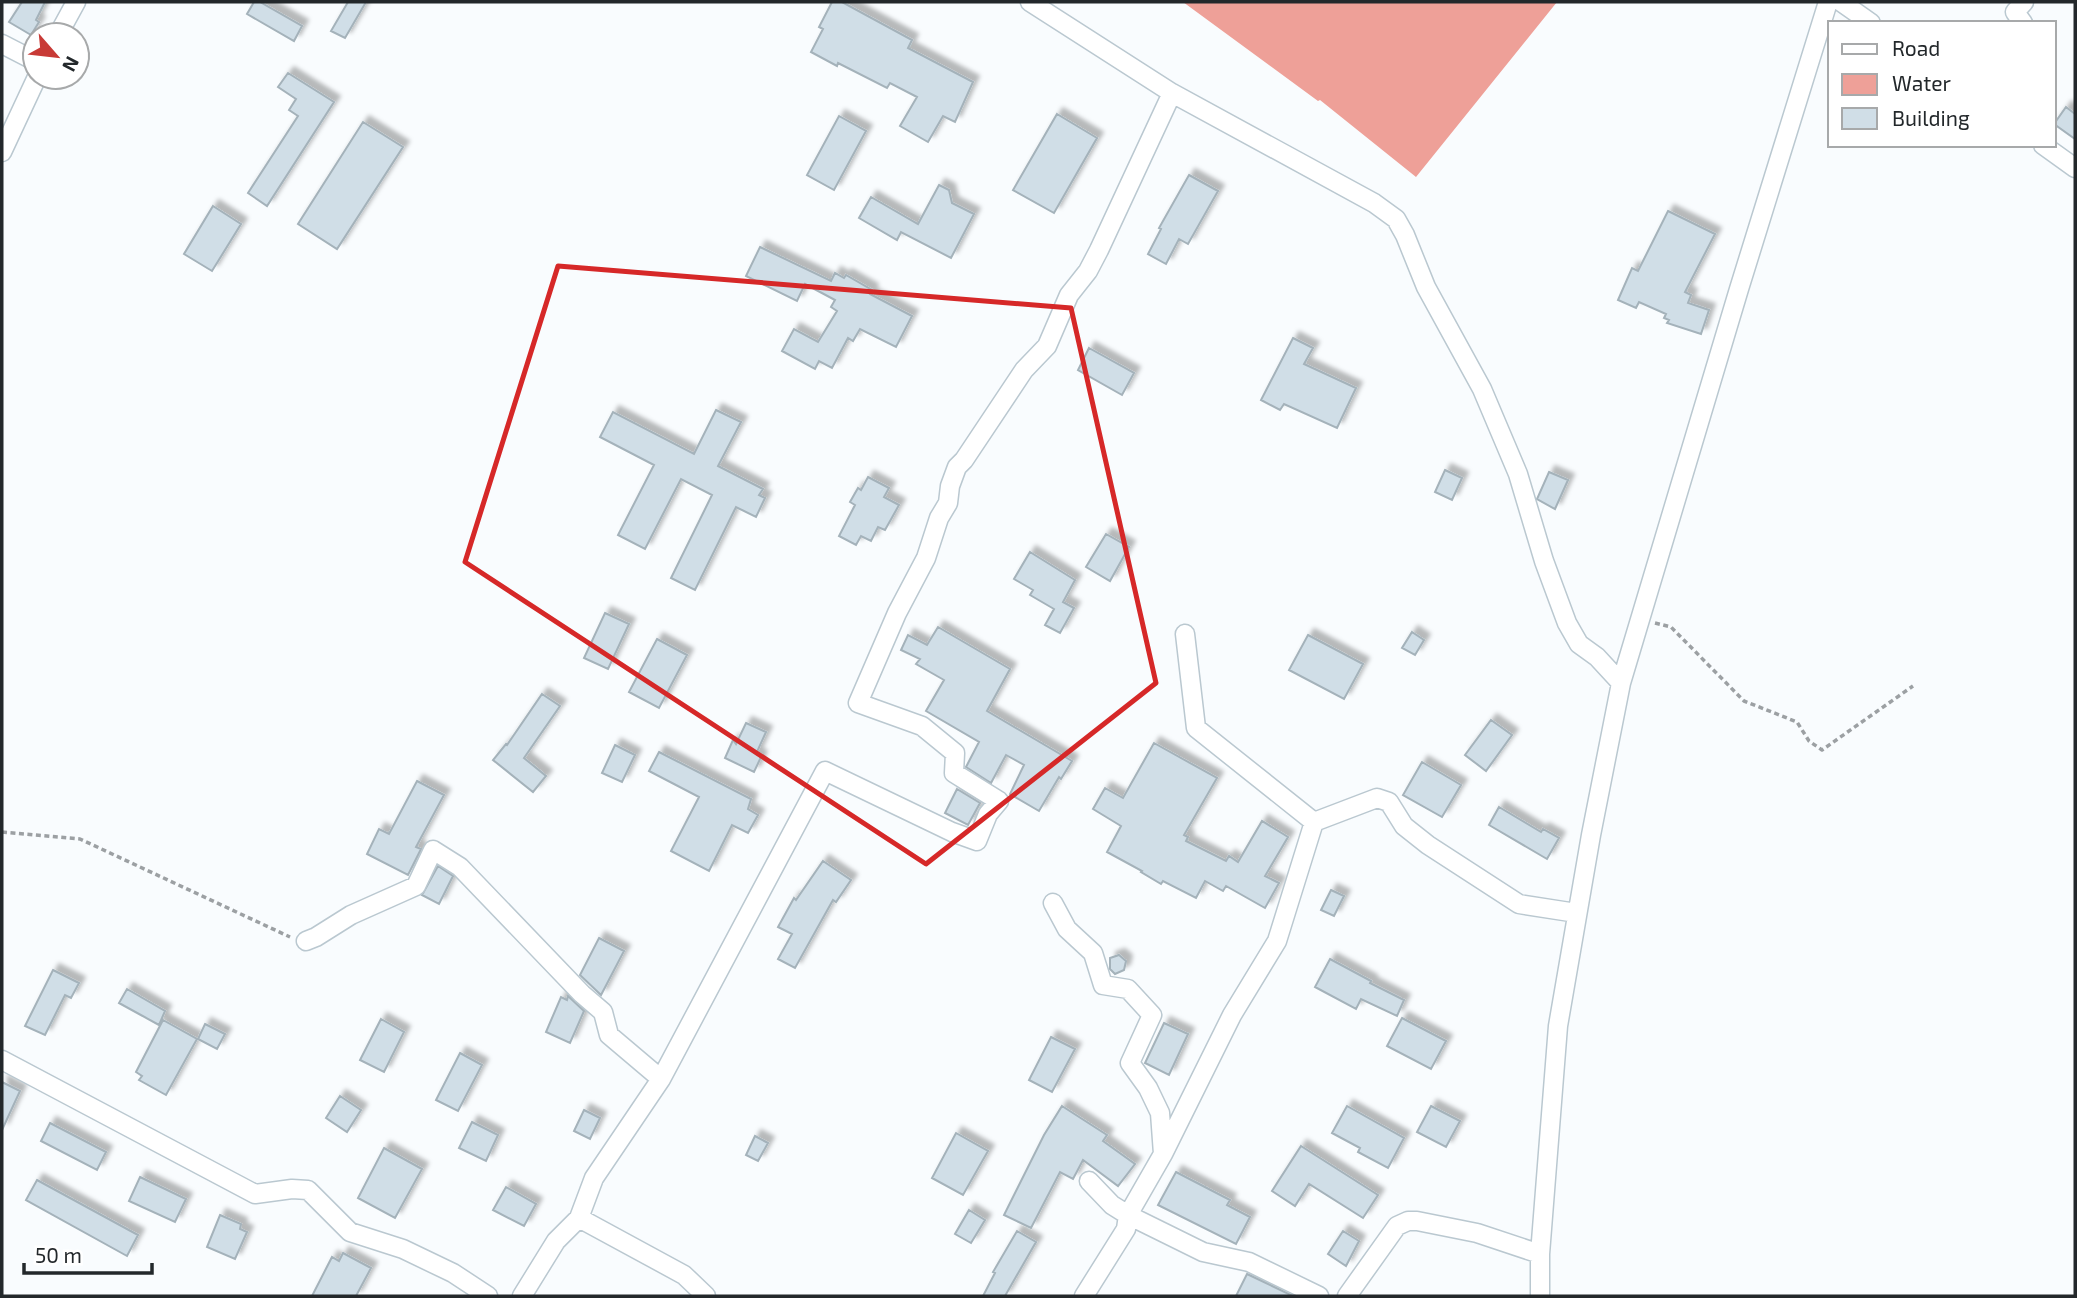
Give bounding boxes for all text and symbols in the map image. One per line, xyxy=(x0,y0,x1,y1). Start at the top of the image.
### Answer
north arrow xyxy=(21,21,91,91)
legend xyxy=(1828,21,2056,147)
text: Road xyxy=(1892,35,1940,60)
text: N xyxy=(58,53,85,76)
text: Water xyxy=(1892,70,1951,95)
text: Building xyxy=(1892,105,1970,130)
scale bar xyxy=(24,1232,152,1276)
text: 50 m xyxy=(35,1242,82,1267)

